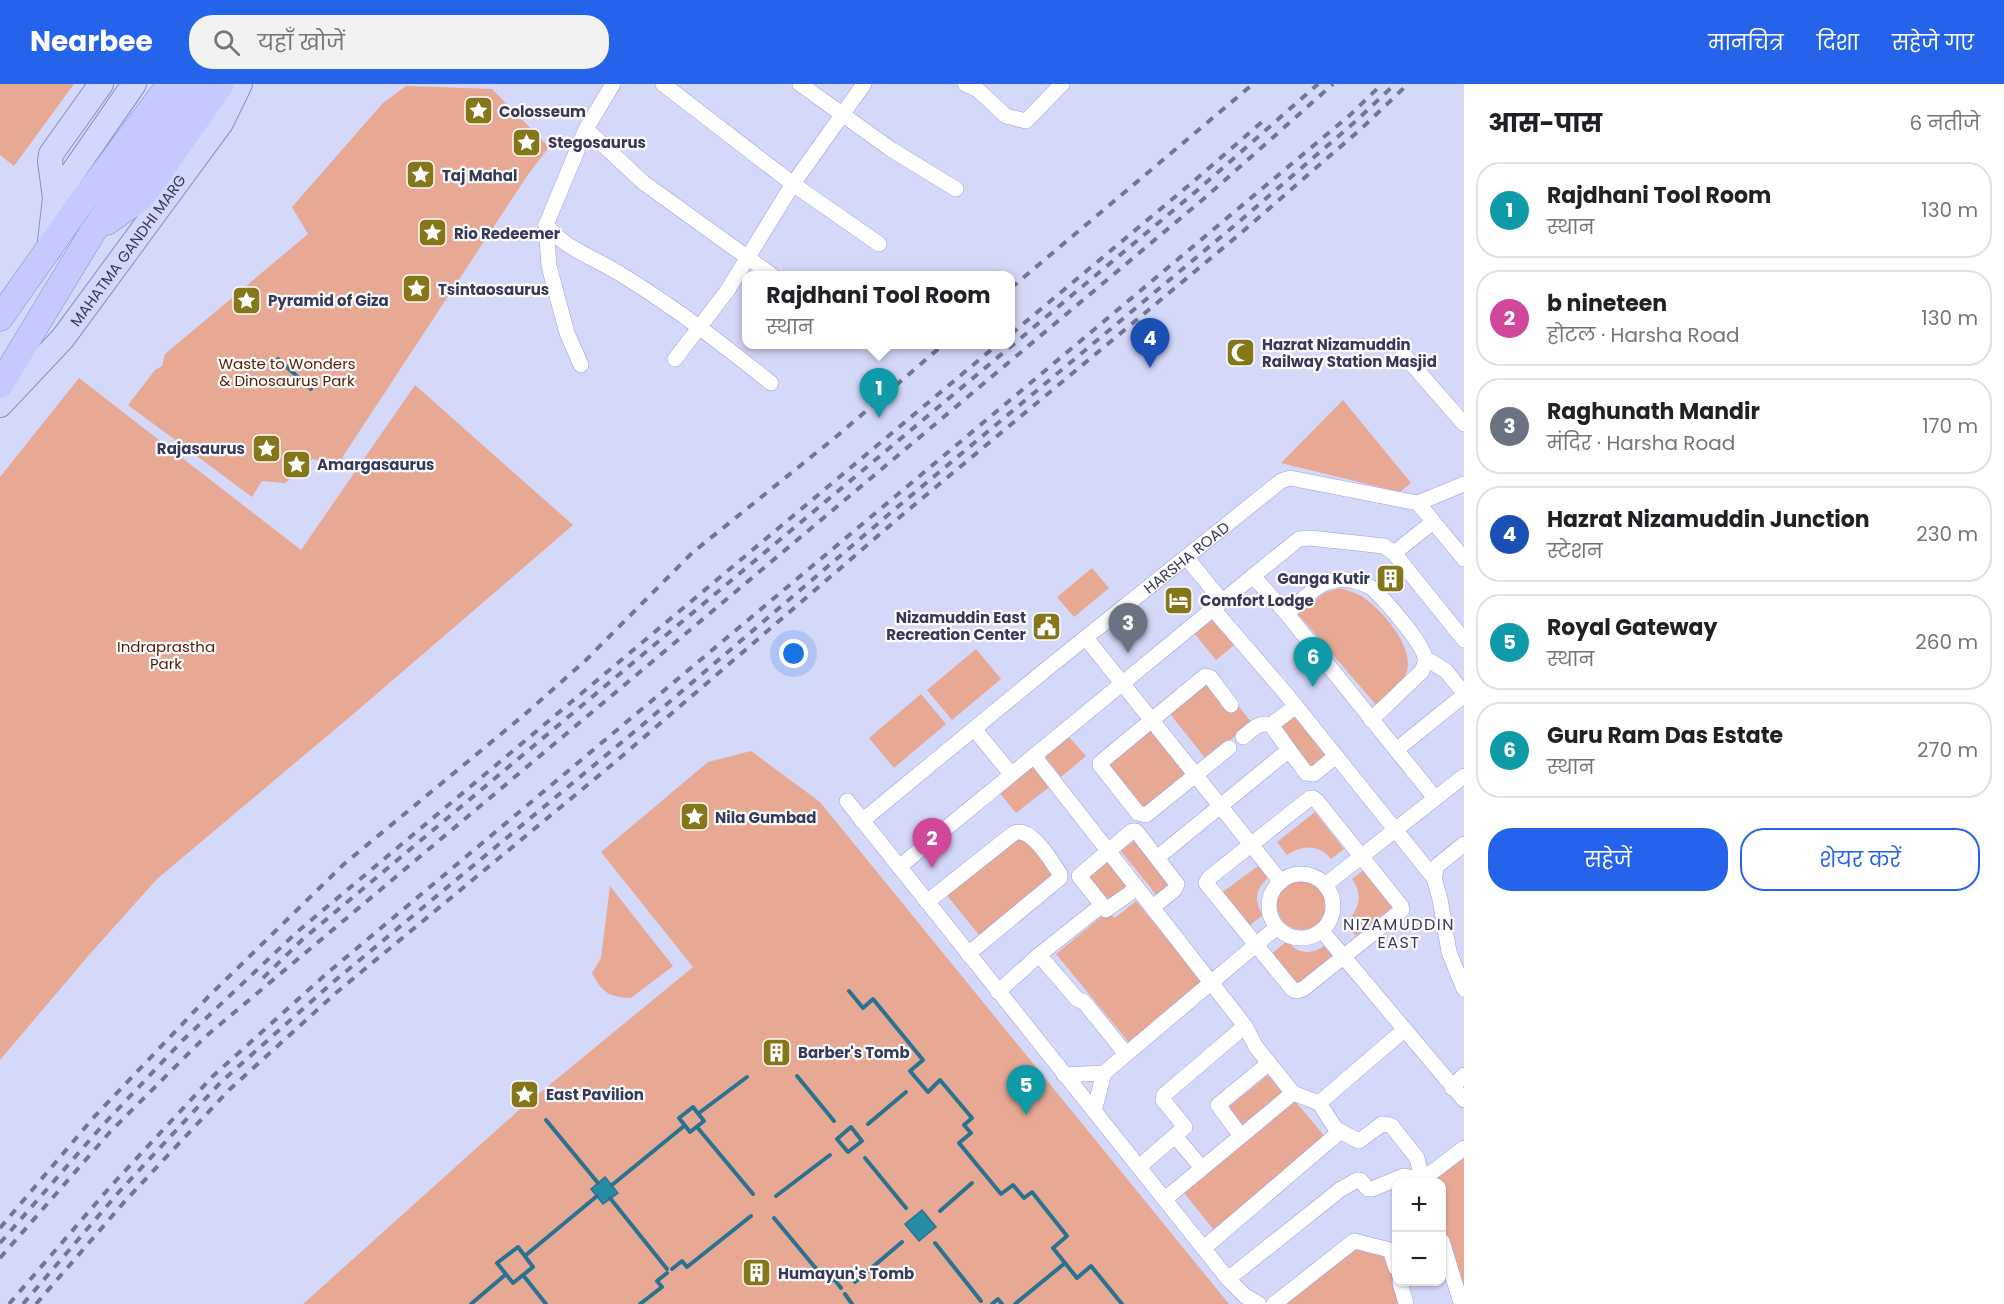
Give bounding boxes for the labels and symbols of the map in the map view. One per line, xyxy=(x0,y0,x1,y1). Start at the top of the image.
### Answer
place icon: Colosseum xyxy=(462,95,494,127)
place label: Colosseum xyxy=(499,101,586,122)
place icon: Stegosaurus xyxy=(511,126,543,158)
place label: Stegosaurus xyxy=(548,132,646,153)
place icon: Taj Mahal xyxy=(405,159,437,191)
place label: Taj Mahal xyxy=(442,165,517,186)
street label: MAHATMA GANDHI MARG xyxy=(65,170,191,330)
place icon: Rio Redeemer xyxy=(417,217,449,249)
place label: Rio Redeemer xyxy=(454,223,561,244)
place icon: Tsintaosaurus xyxy=(401,273,433,305)
place label: Tsintaosaurus xyxy=(438,279,549,300)
place icon: Pyramid of Giza xyxy=(231,284,263,316)
place label: Pyramid of Giza xyxy=(268,290,389,311)
pin: 4 xyxy=(1130,318,1170,368)
place label: Hazrat Nizamuddin Railway Station Masjid xyxy=(1262,334,1437,372)
mosque icon: Hazrat Nizamuddin Railway Station Masjid xyxy=(1225,337,1257,369)
park label: Waste to Wonders & Dinosaurus Park xyxy=(218,353,356,391)
pin: 1 xyxy=(860,368,898,418)
place icon: Rajasaurus xyxy=(250,432,282,464)
place label: Rajasaurus xyxy=(157,438,245,459)
place icon: Amargasaurus xyxy=(280,448,312,480)
place label: Amargasaurus xyxy=(317,454,434,475)
street label: HARSHA ROAD xyxy=(1139,516,1234,598)
building icon: Ganga Kutir xyxy=(1375,562,1407,594)
place label: Ganga Kutir xyxy=(1277,568,1371,589)
hotel icon: Comfort Lodge xyxy=(1163,584,1195,616)
place label: Comfort Lodge xyxy=(1200,590,1314,611)
pin: 3 xyxy=(1108,604,1148,653)
place label: Nizamuddin East Recreation Center xyxy=(886,607,1027,645)
public building icon: Nizamuddin East Recreation Center xyxy=(1031,610,1063,642)
park label: Indraprastha Park xyxy=(117,636,215,674)
pin: 6 xyxy=(1294,638,1332,687)
your location xyxy=(779,639,808,668)
place icon: Nila Gumbad xyxy=(678,801,710,833)
place label: Nila Gumbad xyxy=(715,807,816,828)
pin: 2 xyxy=(912,818,952,868)
district label: NIZAMUDDIN EAST xyxy=(1343,913,1455,954)
building icon: Barber's Tomb xyxy=(761,1036,793,1068)
place label: Barber's Tomb xyxy=(798,1042,910,1063)
pin: 5 xyxy=(1006,1066,1046,1115)
place icon: East Pavilion xyxy=(509,1078,541,1110)
place label: East Pavilion xyxy=(546,1084,644,1105)
building icon: Humayun's Tomb xyxy=(741,1257,773,1289)
place label: Humayun's Tomb xyxy=(778,1263,914,1284)

